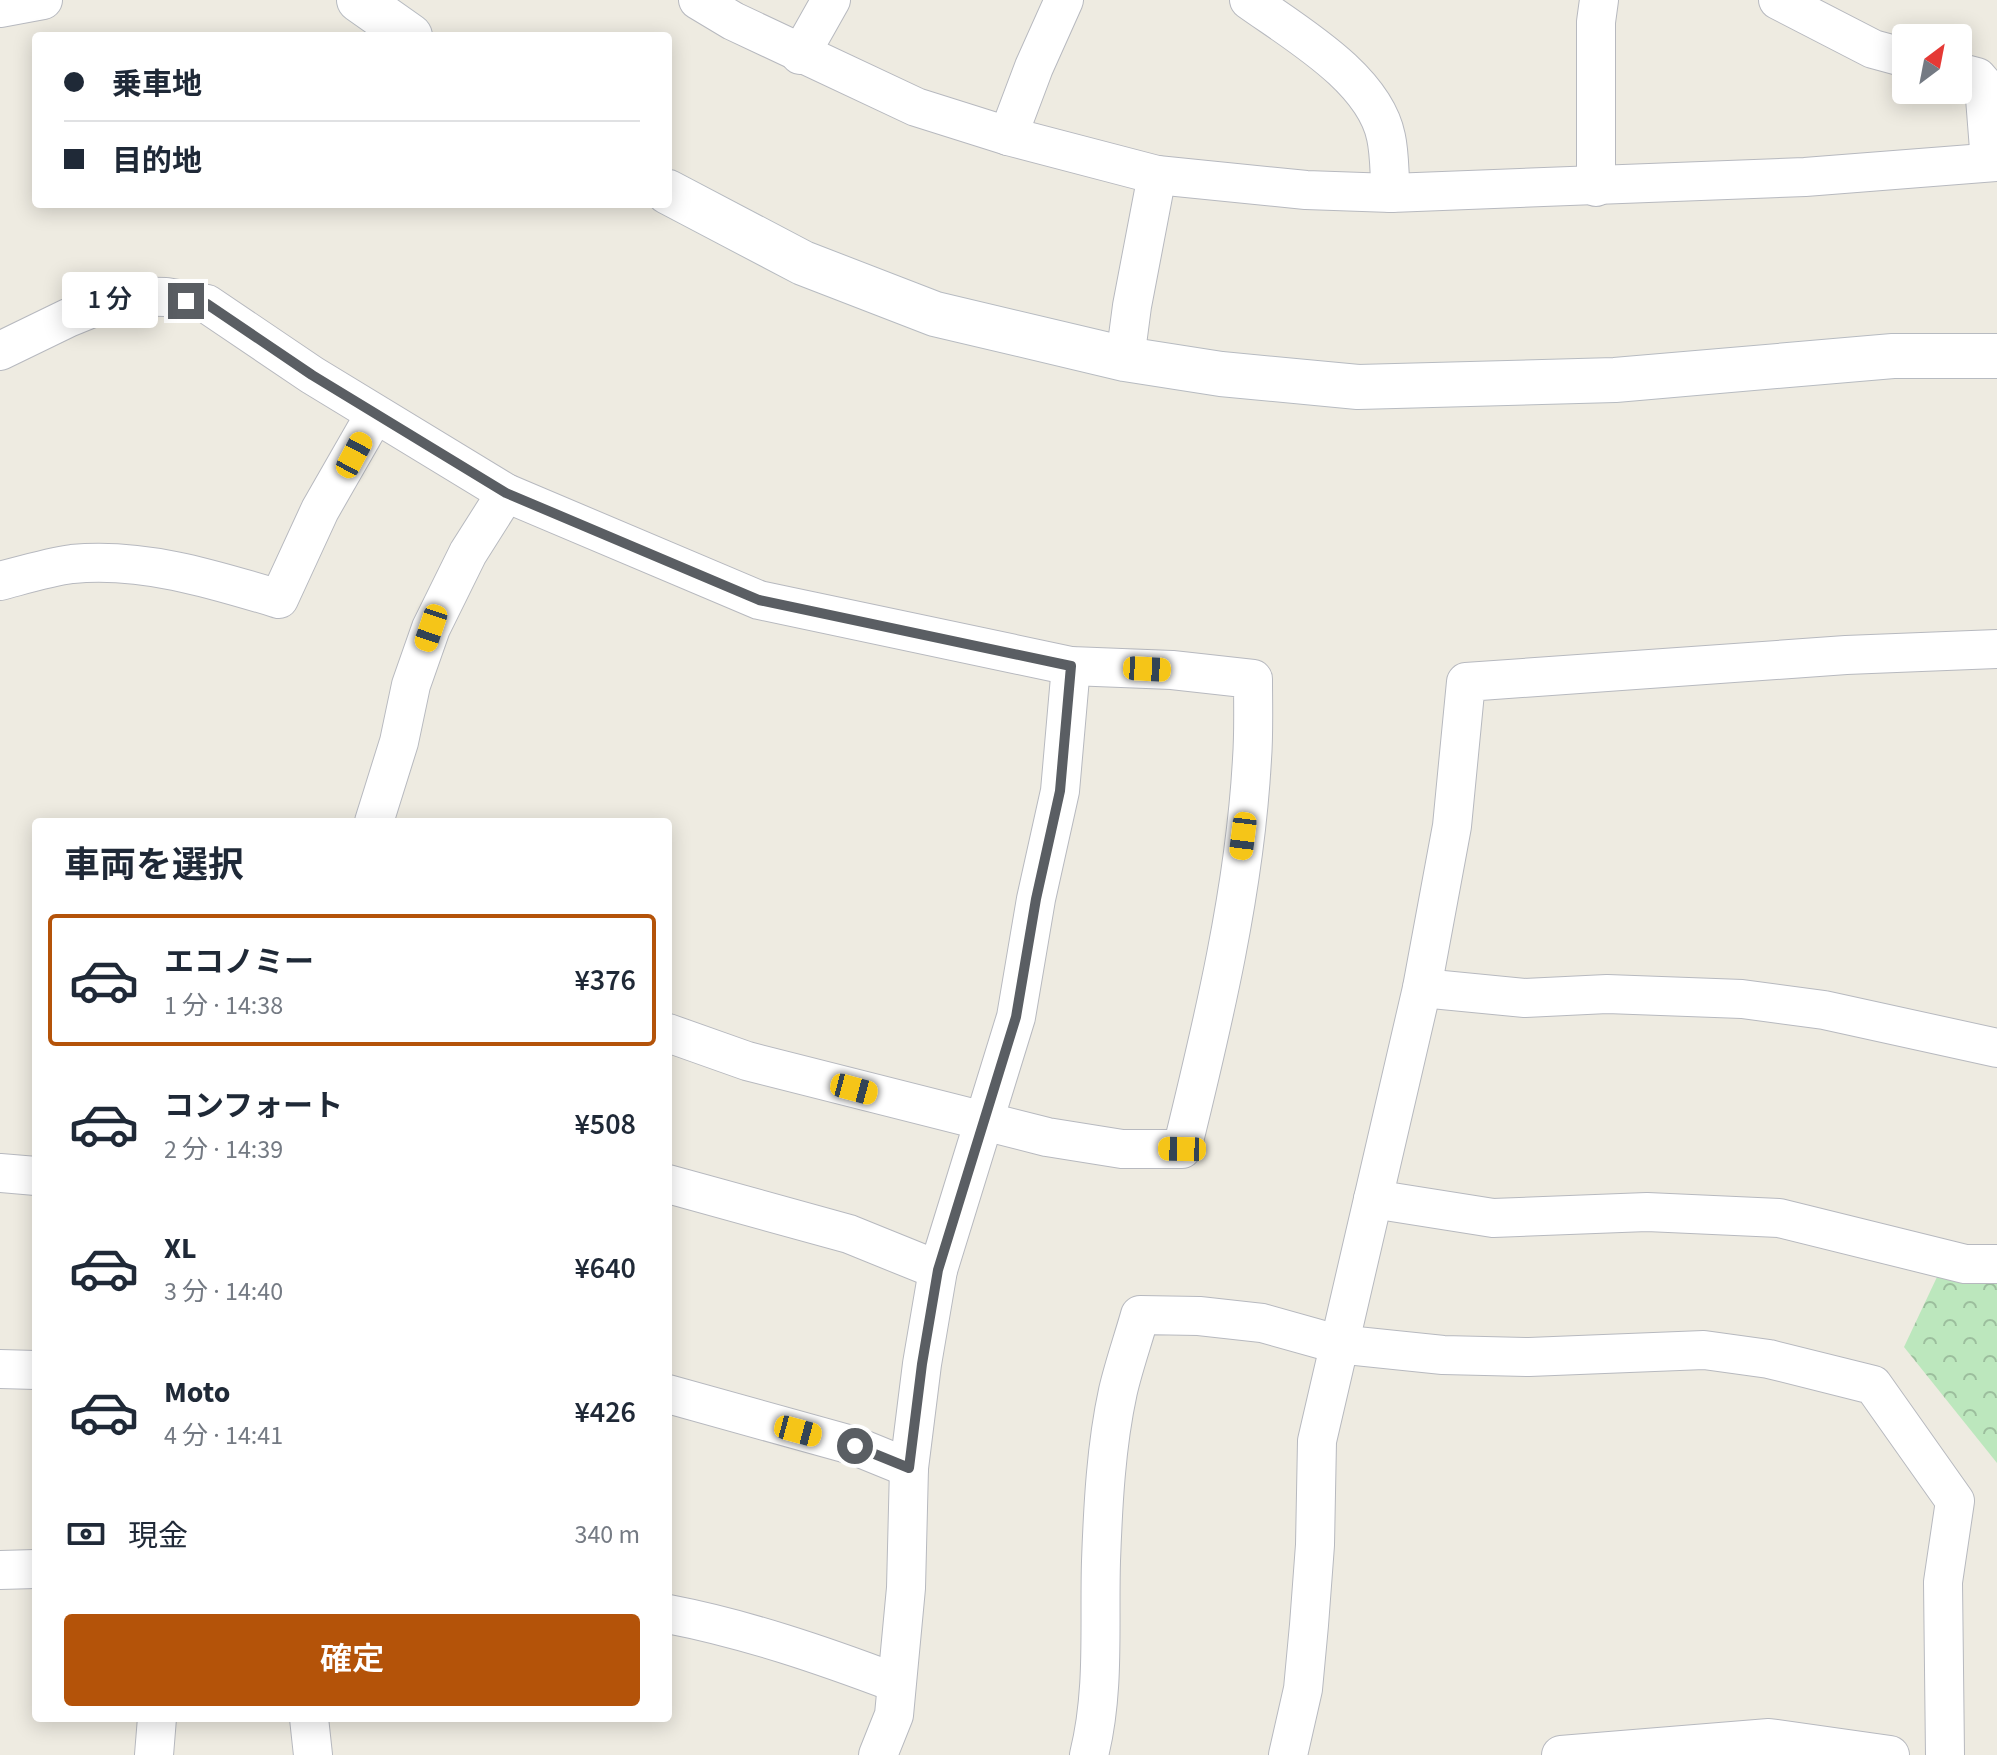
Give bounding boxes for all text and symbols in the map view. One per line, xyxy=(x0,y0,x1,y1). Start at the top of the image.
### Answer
north arrow xyxy=(1892,24,1972,104)
map controls xyxy=(1892,24,1972,104)
text: 乗車地 xyxy=(112,63,202,106)
text: 目的地 xyxy=(112,140,202,183)
callout: 1 分 xyxy=(62,273,158,329)
text: 1 分 xyxy=(88,281,132,318)
route end xyxy=(168,283,204,319)
car xyxy=(332,428,376,482)
car xyxy=(412,601,450,655)
car xyxy=(1122,656,1172,682)
car xyxy=(1228,811,1258,861)
text: 車両を選択 xyxy=(64,840,244,891)
text: エコノミー xyxy=(164,941,314,984)
icon: car xyxy=(68,944,140,1016)
text: ¥376 xyxy=(574,959,636,1002)
text: 1 分 · 14:38 xyxy=(164,987,283,1024)
car xyxy=(828,1071,880,1107)
text: コンフォート xyxy=(164,1085,343,1128)
icon: car xyxy=(68,1088,140,1160)
text: ¥508 xyxy=(574,1103,636,1146)
text: 2 分 · 14:39 xyxy=(164,1131,283,1168)
car xyxy=(1158,1137,1206,1161)
text: XL xyxy=(164,1227,197,1270)
icon: car xyxy=(68,1232,140,1304)
text: ¥640 xyxy=(574,1247,636,1290)
text: 3 分 · 14:40 xyxy=(164,1273,283,1310)
text: Moto xyxy=(164,1371,230,1414)
icon: car xyxy=(68,1376,140,1448)
text: ¥426 xyxy=(574,1391,636,1434)
car xyxy=(772,1413,824,1449)
text: 4 分 · 14:41 xyxy=(164,1417,283,1454)
route start xyxy=(837,1428,873,1464)
icon: cash xyxy=(64,1512,108,1556)
text: 現金 xyxy=(128,1515,188,1558)
text: 340 m xyxy=(574,1516,640,1553)
button: 確定 xyxy=(64,1614,640,1706)

